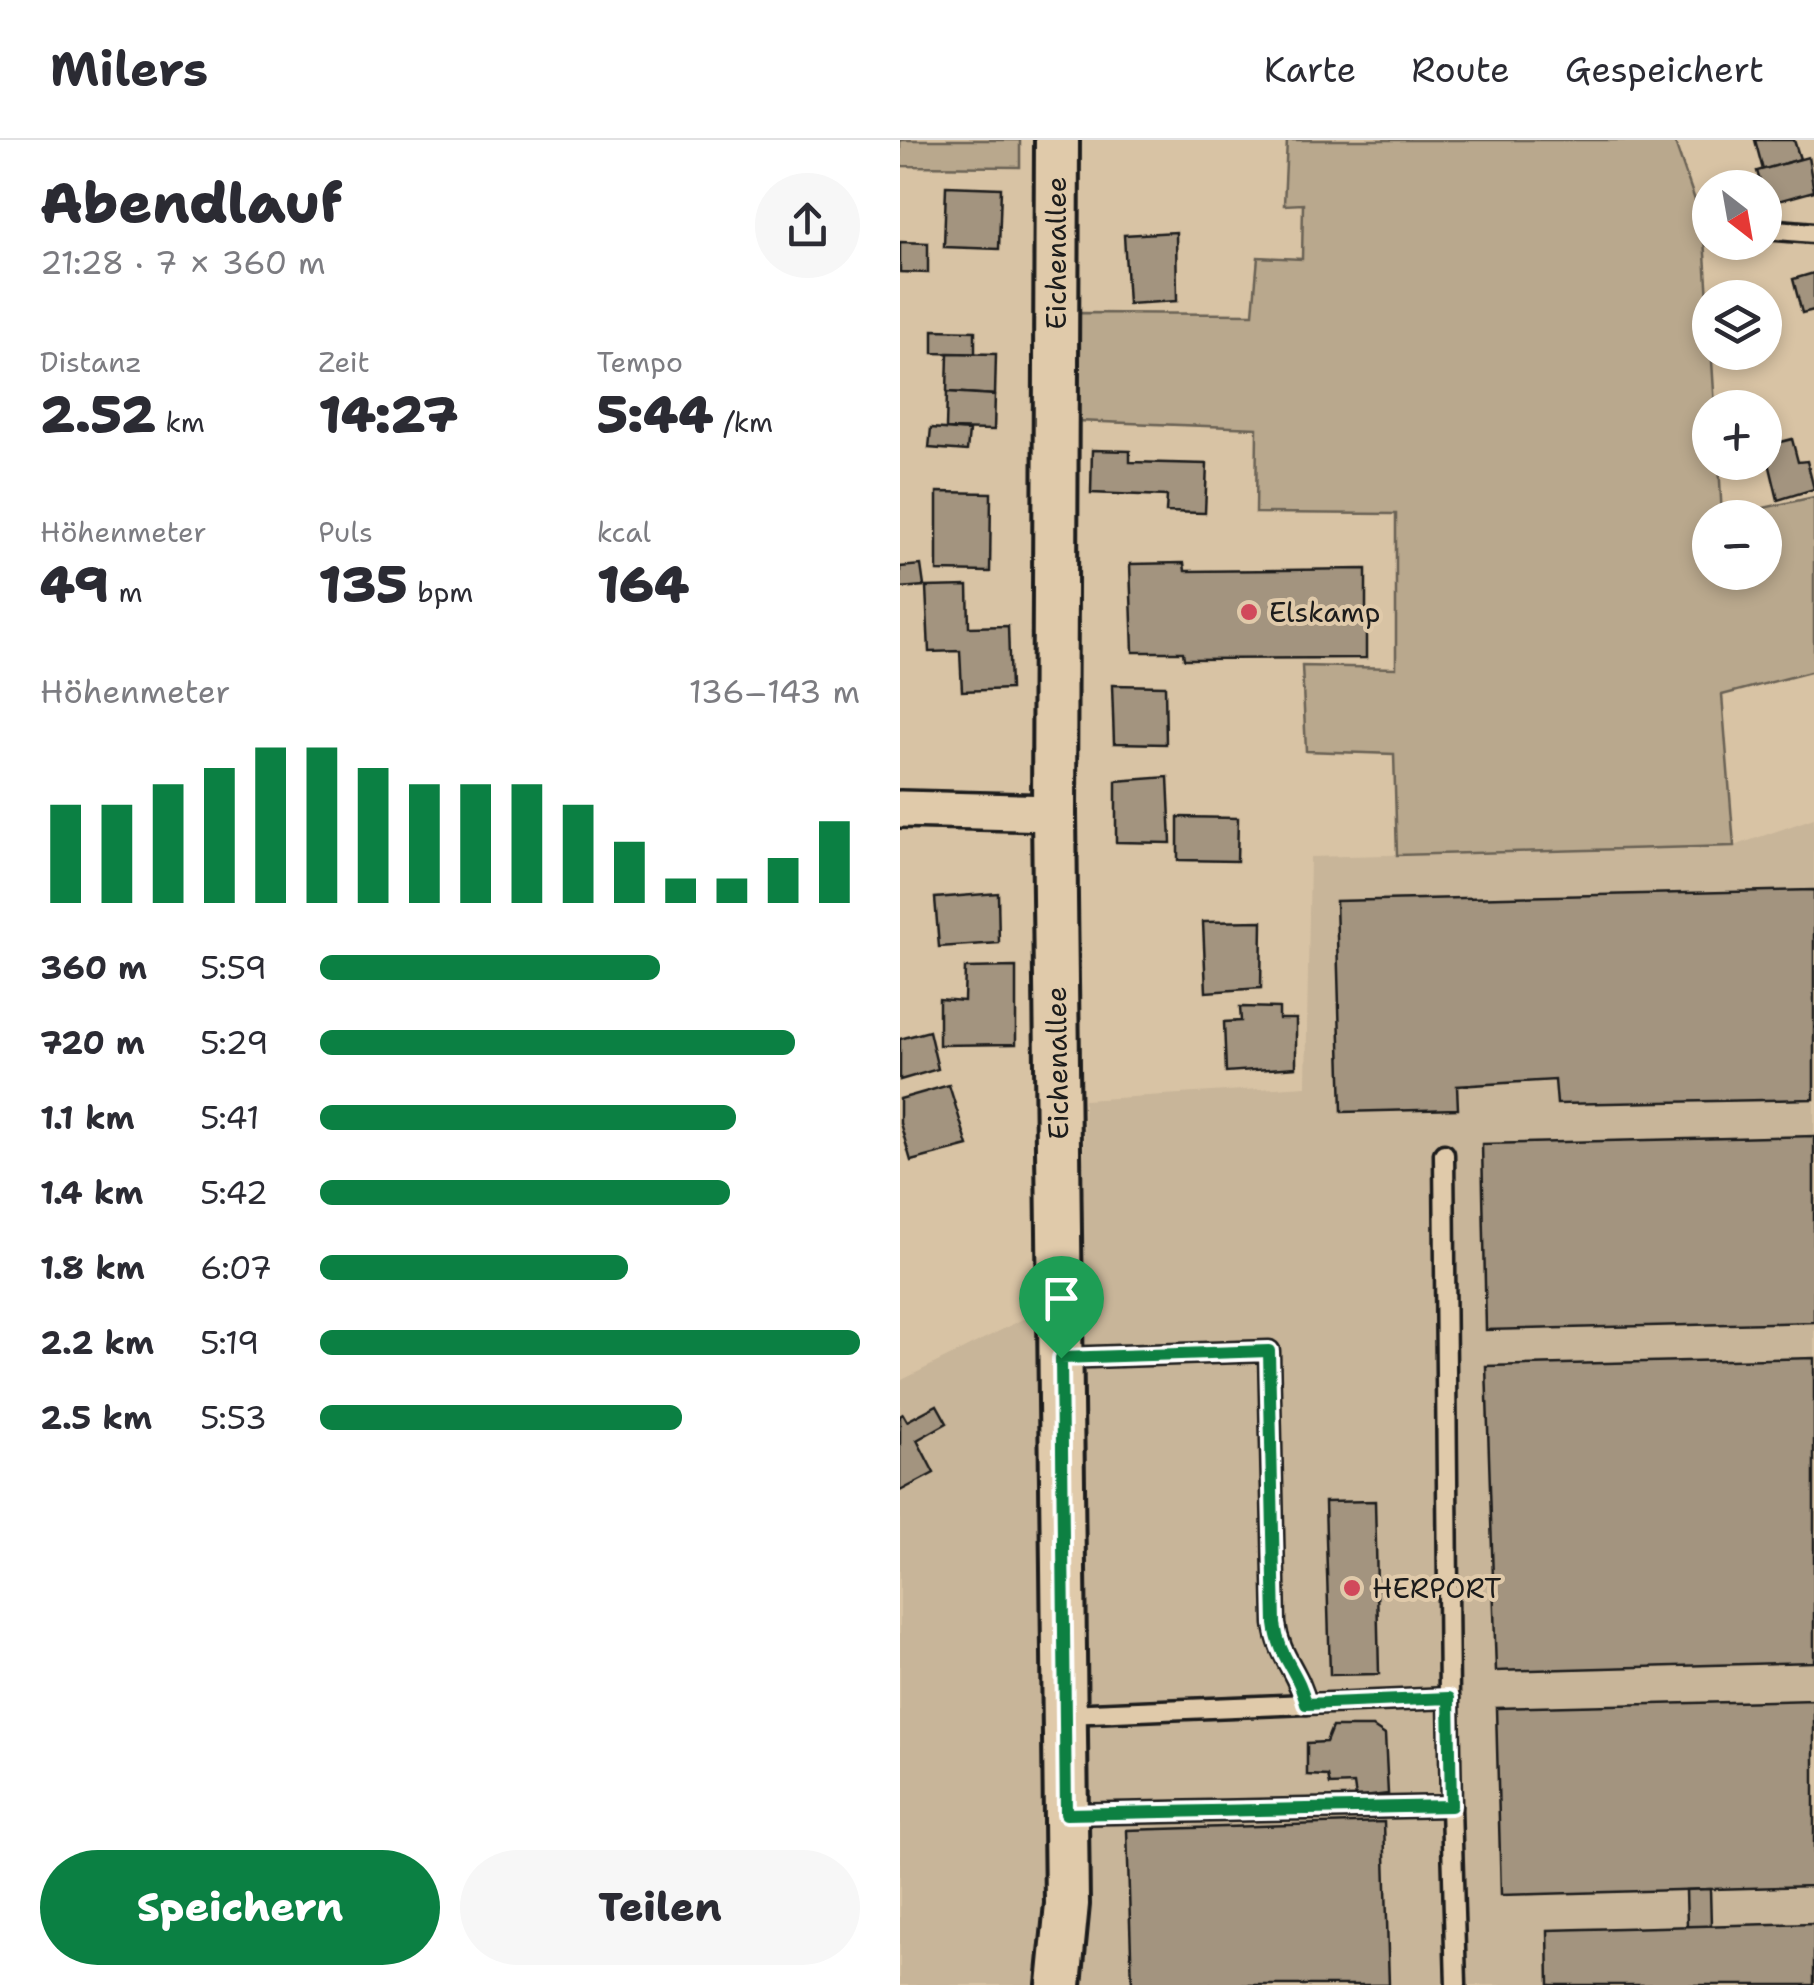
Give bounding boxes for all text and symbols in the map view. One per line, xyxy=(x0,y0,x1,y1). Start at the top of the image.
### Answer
text: Milers xyxy=(50,37,208,101)
text: Karte xyxy=(1264,46,1356,93)
text: Route xyxy=(1411,46,1510,93)
text: Gespeichert xyxy=(1565,46,1764,93)
text: Abendlauf xyxy=(40,166,343,240)
north arrow xyxy=(1692,170,1782,260)
map controls xyxy=(1692,170,1782,590)
button: share xyxy=(755,173,860,278)
street label: Eichenallee xyxy=(1037,176,1075,330)
text: 21:28 · 7 × 360 m xyxy=(40,241,326,284)
button: layers xyxy=(1692,280,1782,370)
text: Distanz xyxy=(40,343,142,381)
text: Zeit xyxy=(318,343,370,381)
text: Tempo xyxy=(597,343,683,381)
text: 2.52 xyxy=(40,381,156,448)
text: 14:27 xyxy=(318,381,458,448)
text: 5:44 xyxy=(597,381,714,448)
button: + xyxy=(1692,390,1782,480)
text: km xyxy=(156,403,205,441)
text: /km xyxy=(714,403,773,441)
button: − xyxy=(1692,500,1782,590)
text: Höhenmeter xyxy=(40,513,207,551)
text: Puls xyxy=(318,513,373,551)
text: kcal xyxy=(597,513,651,551)
text: 49 xyxy=(40,551,109,618)
text: 135 xyxy=(318,551,408,618)
text: 164 xyxy=(597,551,689,618)
text: m xyxy=(109,573,143,611)
text: bpm xyxy=(408,573,473,611)
place label: Elskamp xyxy=(1269,593,1381,631)
marker: Elskamp xyxy=(1238,601,1260,623)
text: Höhenmeter xyxy=(40,670,230,713)
text: 136–143 m xyxy=(689,670,860,713)
text: 360 m xyxy=(40,946,147,989)
text: 5:59 xyxy=(200,946,267,989)
street label: Eichenallee xyxy=(1037,986,1077,1140)
text: 720 m xyxy=(40,1021,145,1064)
text: 5:29 xyxy=(200,1021,269,1064)
text: 1.1 km xyxy=(40,1096,135,1139)
text: 5:41 xyxy=(200,1096,259,1139)
text: 1.4 km xyxy=(40,1171,143,1214)
text: 5:42 xyxy=(200,1171,268,1214)
text: 1.8 km xyxy=(40,1246,145,1289)
text: 6:07 xyxy=(200,1246,272,1289)
pin xyxy=(1019,1256,1104,1359)
icon: arrive xyxy=(1034,1271,1089,1326)
text: 2.2 km xyxy=(40,1321,154,1364)
text: 5:19 xyxy=(200,1321,259,1364)
text: 2.5 km xyxy=(40,1396,152,1439)
text: 5:53 xyxy=(200,1396,267,1439)
place label: HERPORT xyxy=(1372,1569,1502,1607)
marker: HERPORT xyxy=(1341,1577,1363,1599)
button: Speichern xyxy=(40,1850,440,1965)
button: Teilen xyxy=(460,1850,860,1965)

